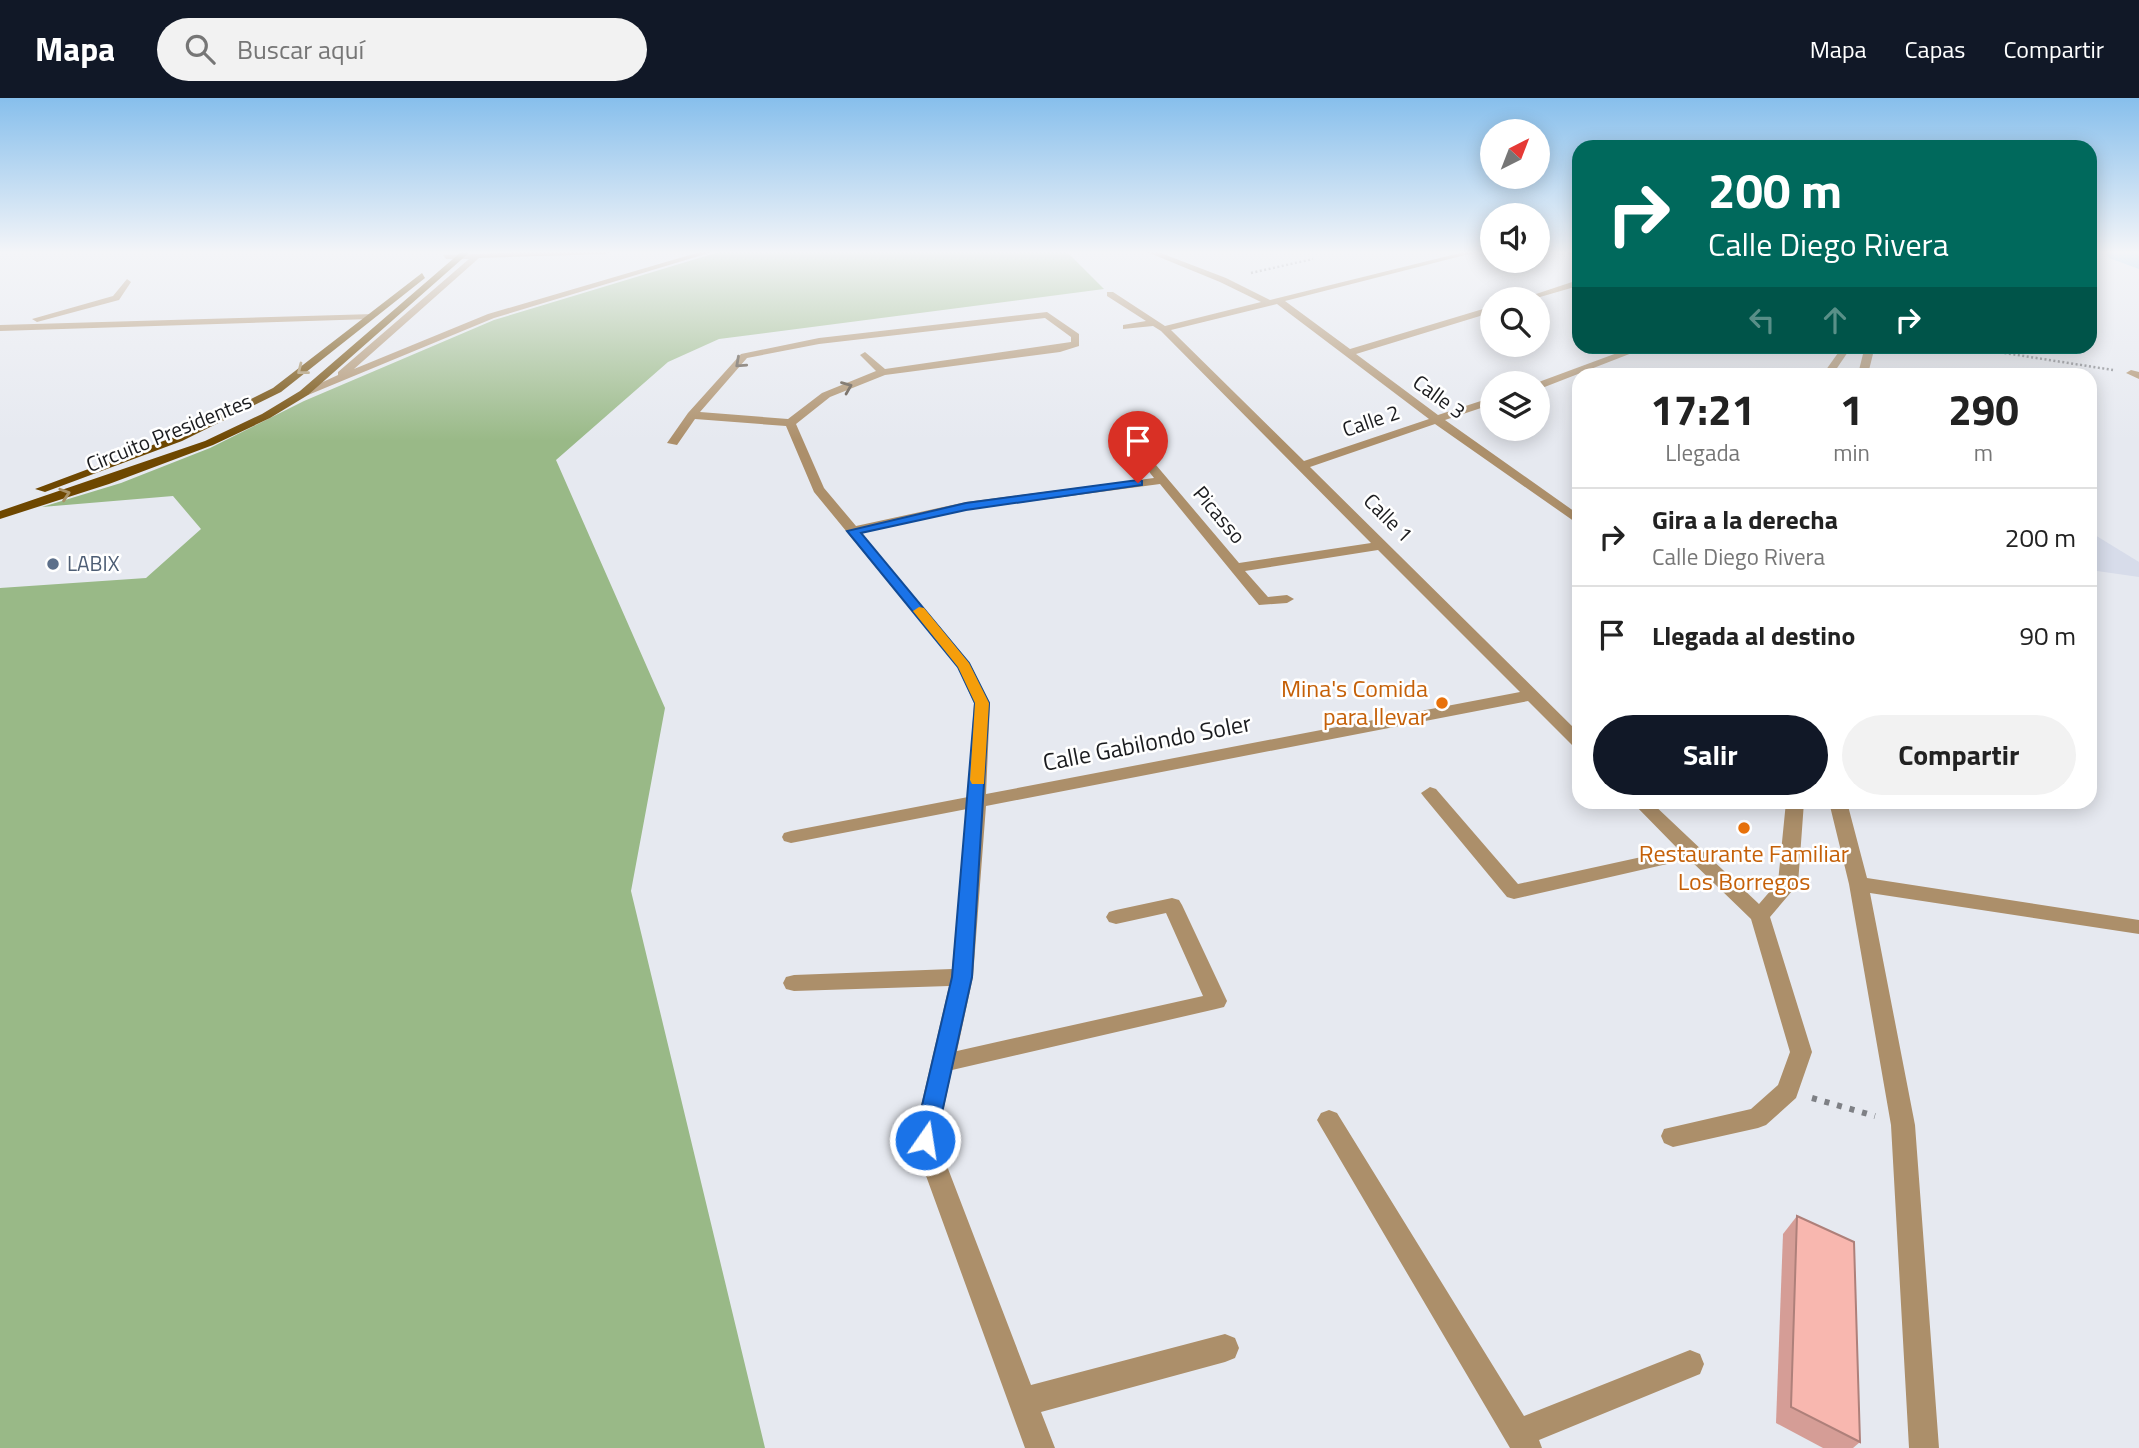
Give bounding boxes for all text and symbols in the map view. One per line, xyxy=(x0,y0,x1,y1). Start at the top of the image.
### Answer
search box xyxy=(157,18,647,81)
text: Mapa xyxy=(35,24,115,74)
icon: search xyxy=(181,30,219,68)
text: Buscar aquí xyxy=(237,30,364,69)
text: Mapa xyxy=(1810,31,1867,67)
text: Capas xyxy=(1905,31,1965,67)
text: Compartir xyxy=(2003,31,2104,67)
north arrow xyxy=(1480,119,1550,189)
map controls xyxy=(1480,119,1550,441)
text: 200 m xyxy=(1708,152,1842,227)
icon: right xyxy=(1593,168,1684,259)
button: sound xyxy=(1480,203,1550,273)
text: Calle Diego Rivera xyxy=(1708,220,1949,268)
button: search xyxy=(1480,287,1550,357)
icon: left xyxy=(1743,301,1781,339)
icon: ahead xyxy=(1816,301,1854,339)
icon: right xyxy=(1889,301,1927,339)
one-way arrow xyxy=(735,355,748,367)
one-way arrow xyxy=(298,361,310,374)
street label: Calle 3 xyxy=(1406,366,1473,426)
button: layers xyxy=(1480,371,1550,441)
text: 17:21 xyxy=(1650,377,1755,441)
text: 1 xyxy=(1840,377,1863,441)
text: 290 xyxy=(1948,377,2019,441)
one-way arrow xyxy=(841,381,853,395)
street label: Circuito Presidentes xyxy=(81,384,256,480)
street label: Calle 2 xyxy=(1338,395,1404,445)
pin xyxy=(1108,411,1168,483)
icon: arrive xyxy=(1119,422,1157,460)
text: Llegada xyxy=(1665,435,1740,470)
text: min xyxy=(1833,435,1870,470)
text: m xyxy=(1974,435,1993,470)
street label: Picasso xyxy=(1186,478,1254,550)
street label: Calle 1 xyxy=(1357,485,1421,549)
one-way arrow xyxy=(58,488,71,502)
text: Gira a la derecha xyxy=(1652,500,1838,539)
icon: right xyxy=(1593,518,1631,556)
text: 200 m xyxy=(2005,518,2076,557)
text: Calle Diego Rivera xyxy=(1652,539,1825,574)
place label: LABIX xyxy=(67,547,120,579)
marker: LABIX xyxy=(45,556,61,572)
icon: arrive xyxy=(1593,616,1631,654)
text: Llegada al destino xyxy=(1652,616,1855,655)
text: 90 m xyxy=(2019,616,2076,655)
place label: Mina's Comida para llevar xyxy=(1281,670,1428,734)
marker: Mina's Comida para llevar xyxy=(1434,695,1450,711)
street label: Calle Gabilondo Soler xyxy=(1039,704,1254,780)
button: Salir xyxy=(1593,715,1828,795)
button: Compartir xyxy=(1842,715,2076,795)
marker: Restaurante Familiar Los Borregos xyxy=(1736,820,1752,836)
place label: Restaurante Familiar Los Borregos xyxy=(1639,835,1849,899)
position arrow xyxy=(888,1103,962,1177)

